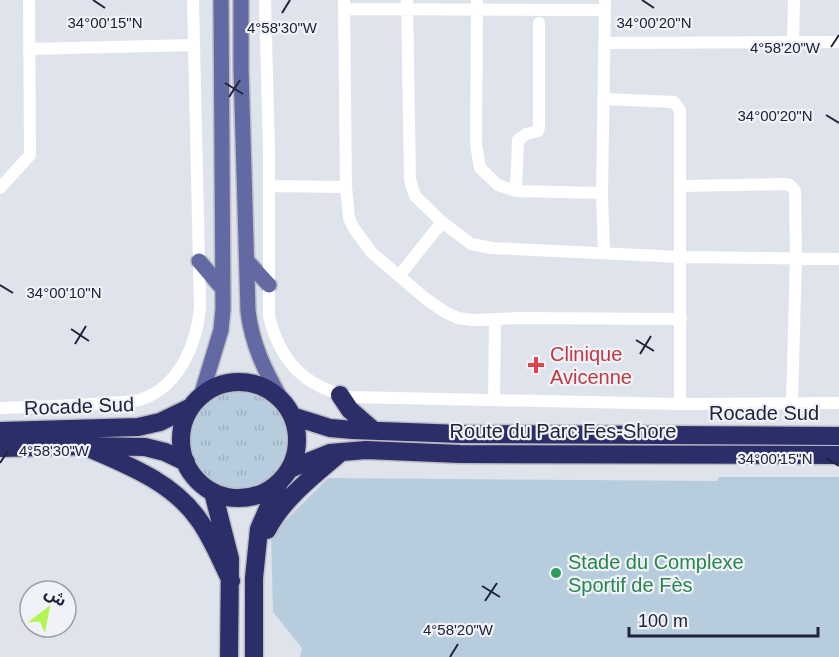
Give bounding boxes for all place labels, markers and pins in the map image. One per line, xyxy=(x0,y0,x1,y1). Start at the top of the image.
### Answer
place label: Clinique Avicenne xyxy=(550,343,632,388)
marker: Clinique Avicenne xyxy=(527,356,545,374)
place label: Stade du Complexe Sportif de Fès xyxy=(568,551,744,596)
marker: Stade du Complexe Sportif de Fès xyxy=(549,566,563,580)

